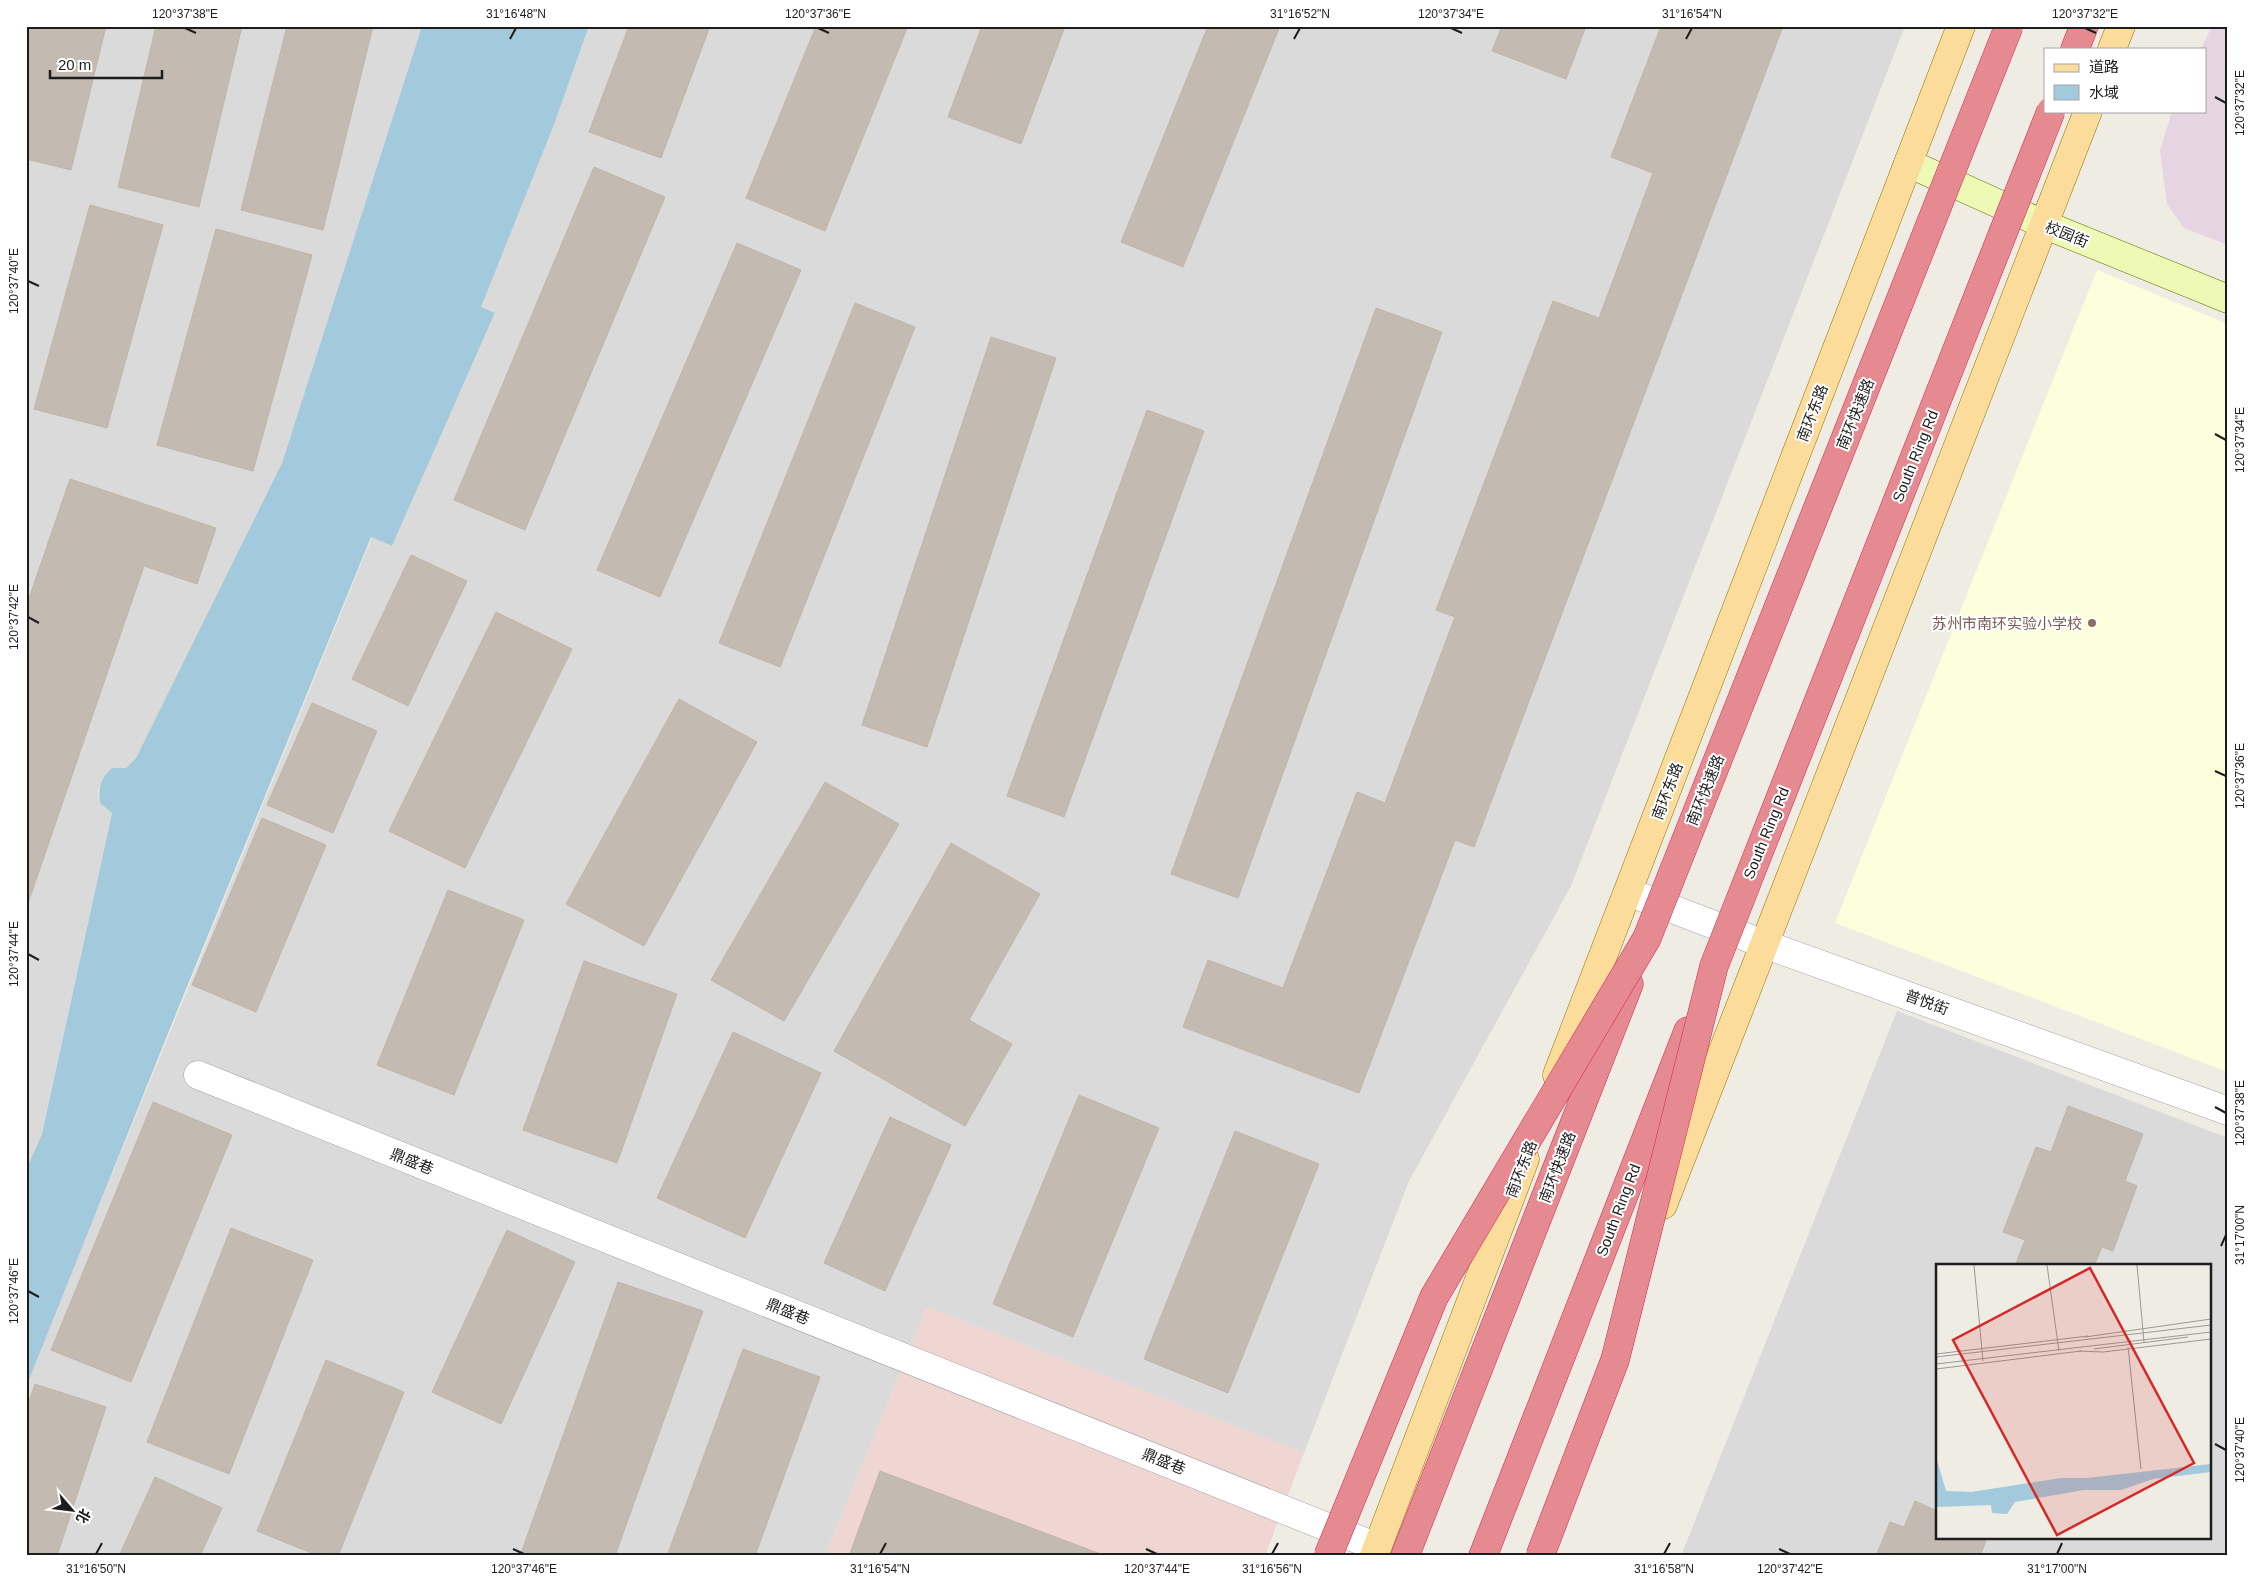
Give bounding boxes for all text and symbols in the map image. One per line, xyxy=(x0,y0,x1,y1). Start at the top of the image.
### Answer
text: 120°37'38"E xyxy=(152,7,218,21)
text: 31°16'48"N xyxy=(486,7,546,21)
text: 120°37'36"E xyxy=(785,7,851,21)
text: 31°16'52"N xyxy=(1270,7,1330,21)
text: 120°37'34"E xyxy=(1418,7,1484,21)
text: 31°16'54"N xyxy=(1662,7,1722,21)
text: 120°37'32"E xyxy=(2052,7,2118,21)
scale bar xyxy=(50,48,162,80)
legend xyxy=(2044,48,2206,112)
text: 20 m xyxy=(58,56,91,73)
text: 道路 xyxy=(2089,58,2119,75)
text: 120°37'32"E xyxy=(2233,70,2247,136)
text: 水域 xyxy=(2089,84,2119,101)
street label: 校园街 xyxy=(2043,218,2091,250)
text: 120°37'40"E xyxy=(7,248,21,314)
street label: 南环快速路 xyxy=(1833,376,1877,452)
street label: 南环东路 xyxy=(1793,382,1831,444)
text: 120°37'34"E xyxy=(2233,407,2247,473)
street label: South Ring Rd xyxy=(1889,408,1941,504)
text: 120°37'42"E xyxy=(7,584,21,650)
place label: 苏州市南环实验小学校 xyxy=(1932,615,2082,632)
marker: 苏州市南环实验小学校 xyxy=(2086,617,2098,629)
text: 120°37'36"E xyxy=(2233,743,2247,809)
street label: 南环快速路 xyxy=(1683,752,1727,828)
street label: 南环东路 xyxy=(1648,760,1686,822)
street label: South Ring Rd xyxy=(1740,785,1792,881)
text: 120°37'44"E xyxy=(7,921,21,987)
street label: 普悦街 xyxy=(1903,986,1951,1018)
text: 120°37'38"E xyxy=(2233,1080,2247,1146)
street label: 南环快速路 xyxy=(1536,1129,1578,1205)
street label: 南环东路 xyxy=(1502,1138,1540,1200)
street label: 鼎盛巷 xyxy=(388,1145,436,1177)
street label: South Ring Rd xyxy=(1593,1161,1643,1259)
text: 31°17'00"N xyxy=(2233,1205,2247,1265)
text: 120°37'46"E xyxy=(7,1258,21,1324)
inset map xyxy=(1936,1264,2212,1540)
street label: 鼎盛巷 xyxy=(764,1295,812,1327)
text: 120°37'40"E xyxy=(2233,1417,2247,1483)
street label: 鼎盛巷 xyxy=(1140,1445,1188,1477)
north arrow xyxy=(48,1484,98,1534)
text: 北 xyxy=(73,1506,94,1526)
text: 31°16'50"N xyxy=(66,1562,126,1576)
text: 120°37'46"E xyxy=(491,1562,557,1576)
text: 31°16'54"N xyxy=(850,1562,910,1576)
text: 120°37'44"E xyxy=(1124,1562,1190,1576)
text: 31°16'56"N xyxy=(1242,1562,1302,1576)
text: 31°16'58"N xyxy=(1634,1562,1694,1576)
text: 120°37'42"E xyxy=(1757,1562,1823,1576)
text: 31°17'00"N xyxy=(2027,1562,2087,1576)

